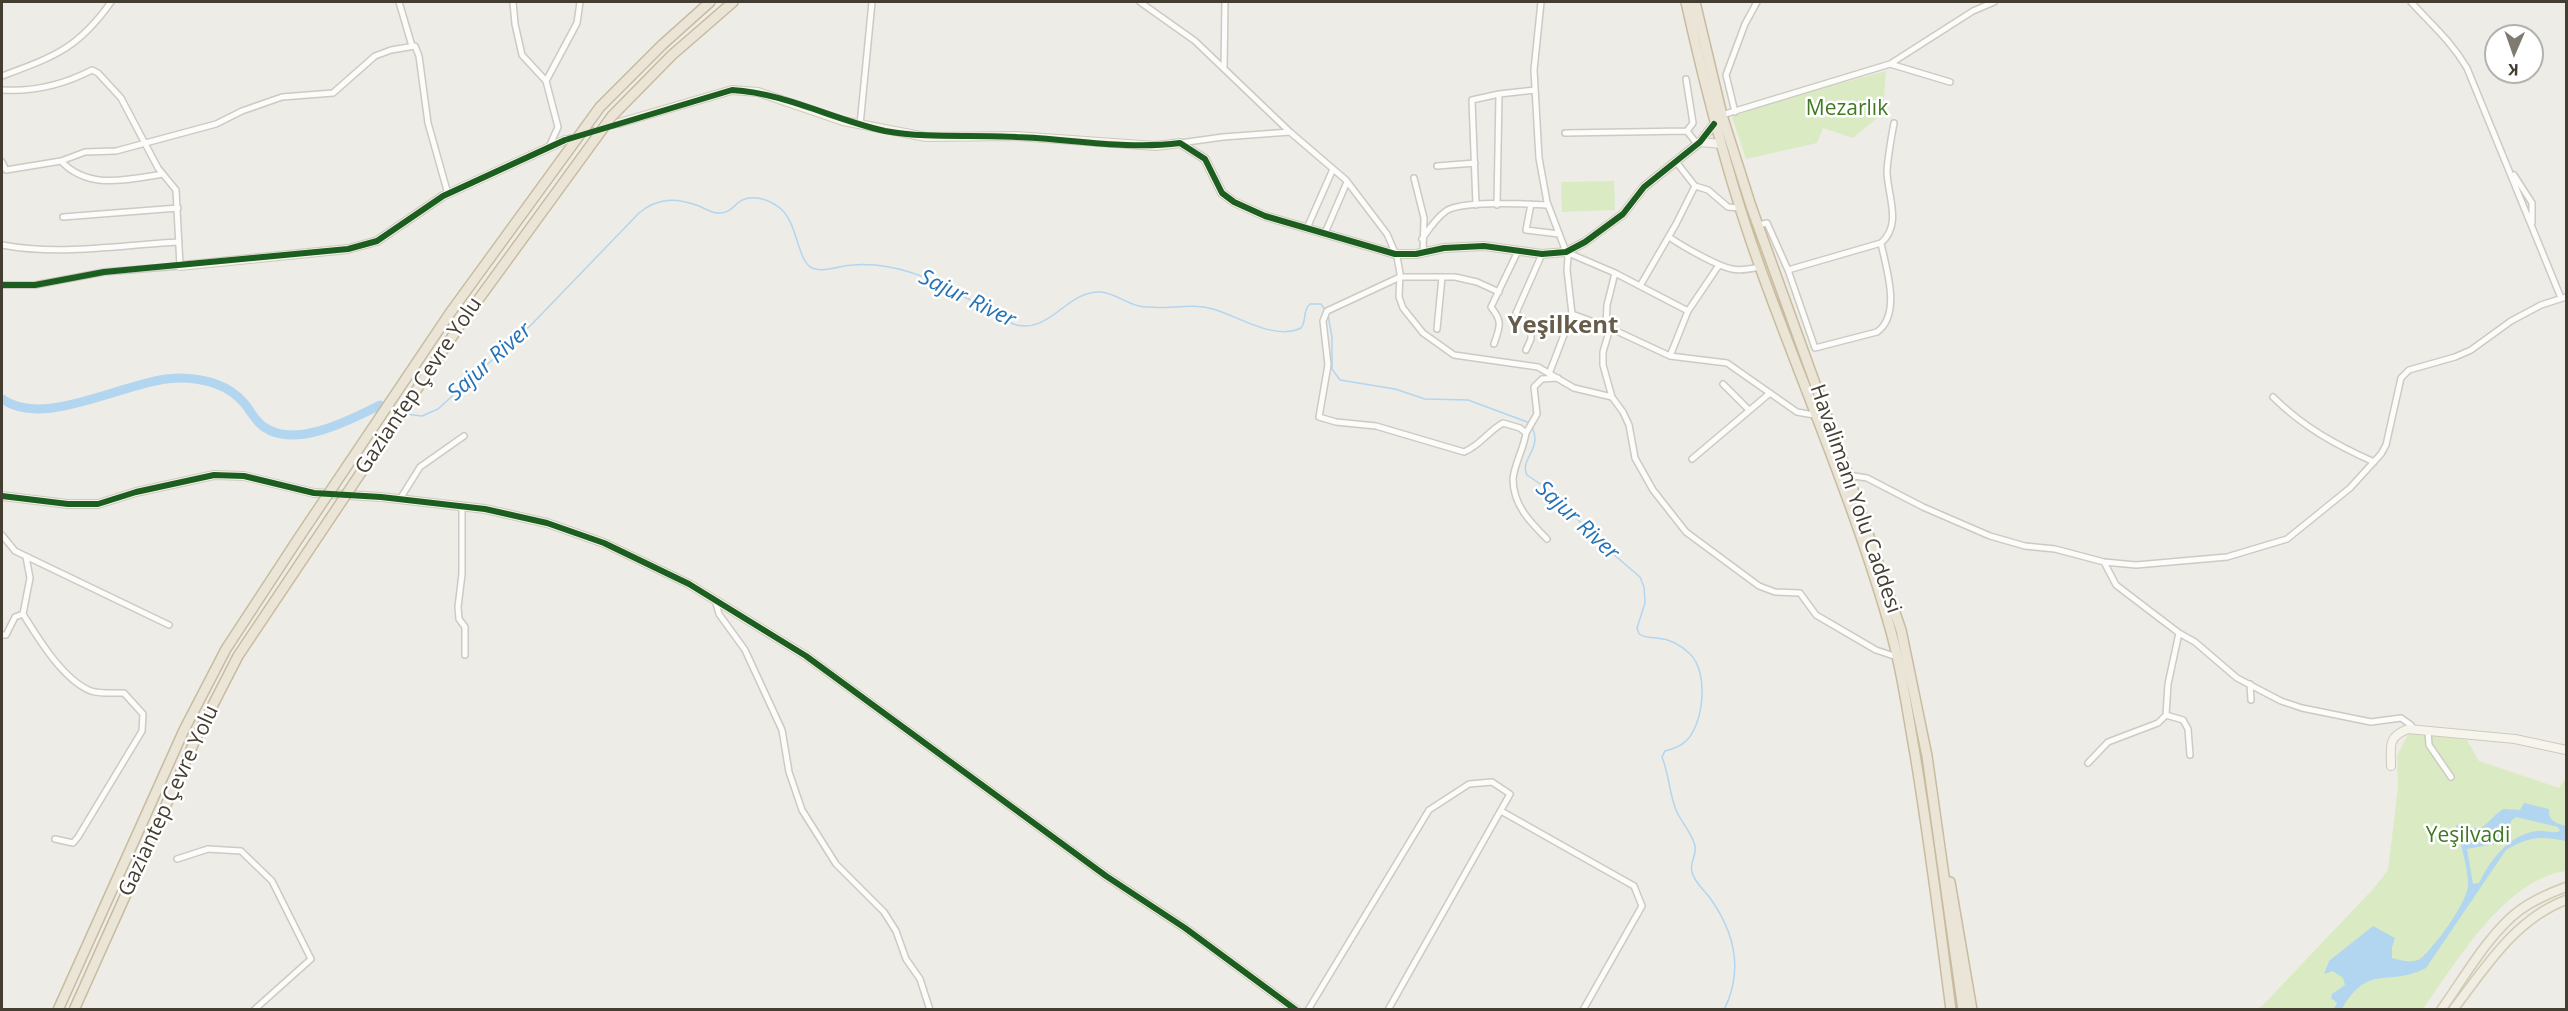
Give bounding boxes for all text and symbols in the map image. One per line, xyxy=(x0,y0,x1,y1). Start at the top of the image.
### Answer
north arrow xyxy=(2484,24,2544,84)
text: K xyxy=(2508,59,2519,81)
park label: Mezarlık xyxy=(1806,96,1888,122)
water label: Sajur River xyxy=(914,264,1020,334)
street label: Gaziantep Çevre Yolu xyxy=(350,293,488,479)
district label: Yeşilkent xyxy=(1508,312,1618,340)
water label: Sajur River xyxy=(442,317,538,407)
street label: Havalimanı Yolu Caddesi xyxy=(1804,381,1906,617)
water label: Sajur River xyxy=(1530,476,1624,566)
street label: Gaziantep Çevre Yolu xyxy=(114,701,224,901)
park label: Yeşilvadi xyxy=(2426,823,2510,849)

